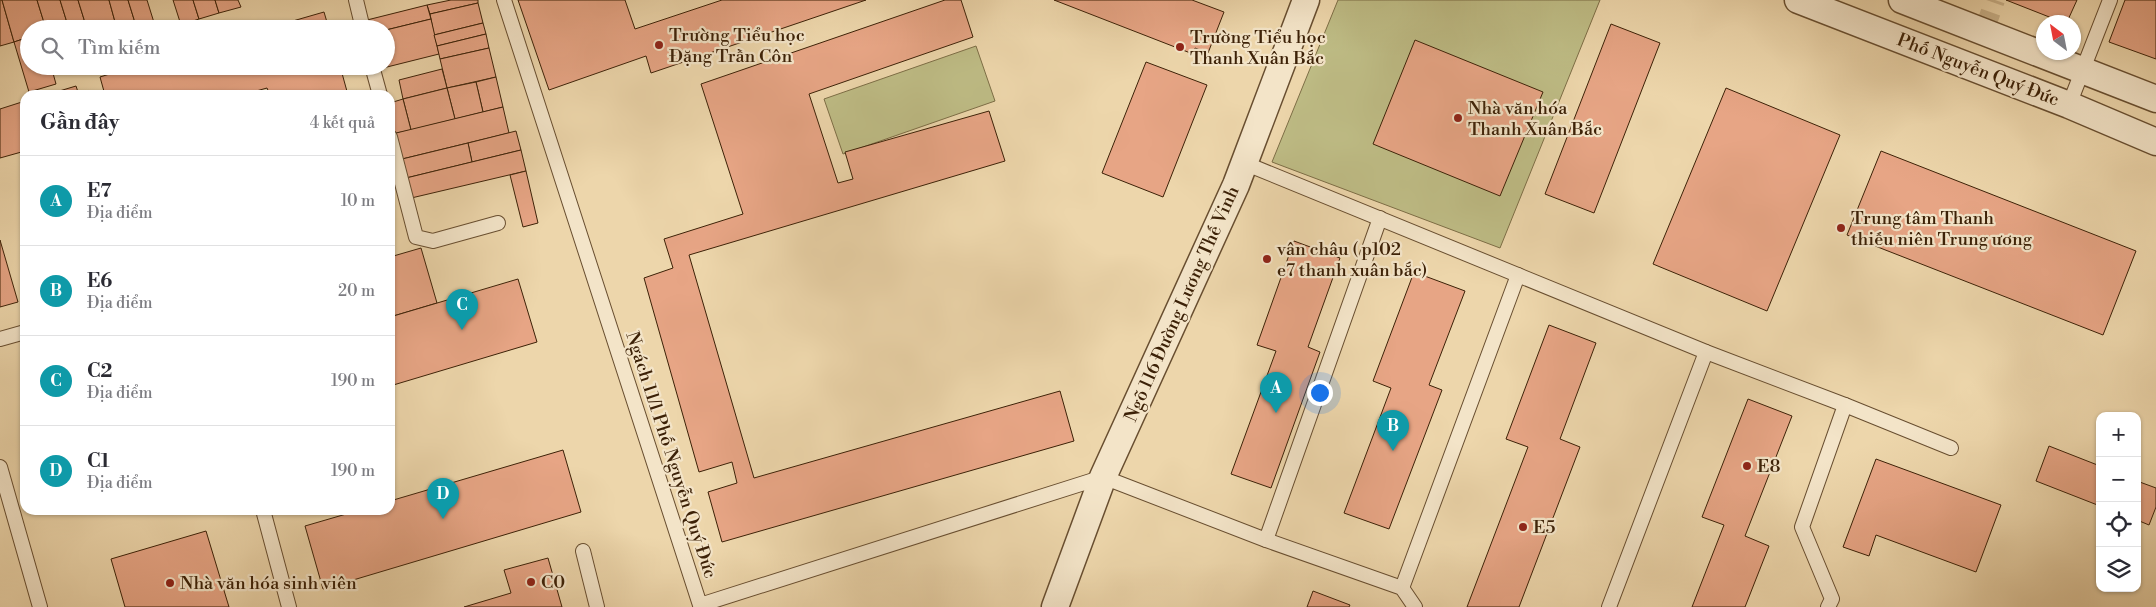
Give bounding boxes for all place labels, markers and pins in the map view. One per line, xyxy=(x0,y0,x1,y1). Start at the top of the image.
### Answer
place label: Trường Tiểu học Đặng Trần Côn xyxy=(669,24,805,68)
place label: Trường Tiểu học Thanh Xuân Bắc xyxy=(1190,26,1326,70)
marker: Trường Tiểu học Đặng Trần Côn xyxy=(653,39,665,51)
marker: Trường Tiểu học Thanh Xuân Bắc xyxy=(1174,41,1186,53)
place label: Nhà văn hóa Thanh Xuân Bắc xyxy=(1468,97,1602,141)
marker: Nhà văn hóa Thanh Xuân Bắc xyxy=(1452,112,1464,124)
place label: Trung tâm Thanh thiếu niên Trung ương xyxy=(1851,207,2033,251)
marker: Trung tâm Thanh thiếu niên Trung ương xyxy=(1835,222,1847,234)
place label: vân châu ( p102 e7 thanh xuân bắc) xyxy=(1276,238,1427,282)
marker: vân châu ( p102 e7 thanh xuân bắc) xyxy=(1261,253,1273,265)
pin: C xyxy=(446,289,478,330)
pin: A xyxy=(1260,372,1292,413)
pin: B xyxy=(1377,410,1409,451)
place label: E8 xyxy=(1757,455,1780,478)
marker: E8 xyxy=(1741,460,1753,472)
pin: D xyxy=(427,478,459,519)
place label: E5 xyxy=(1533,516,1555,539)
marker: E5 xyxy=(1517,521,1529,533)
place label: C0 xyxy=(541,571,565,594)
place label: Nhà văn hóa sinh viên xyxy=(180,572,357,595)
marker: C0 xyxy=(525,576,537,588)
marker: Nhà văn hóa sinh viên xyxy=(164,577,176,589)

